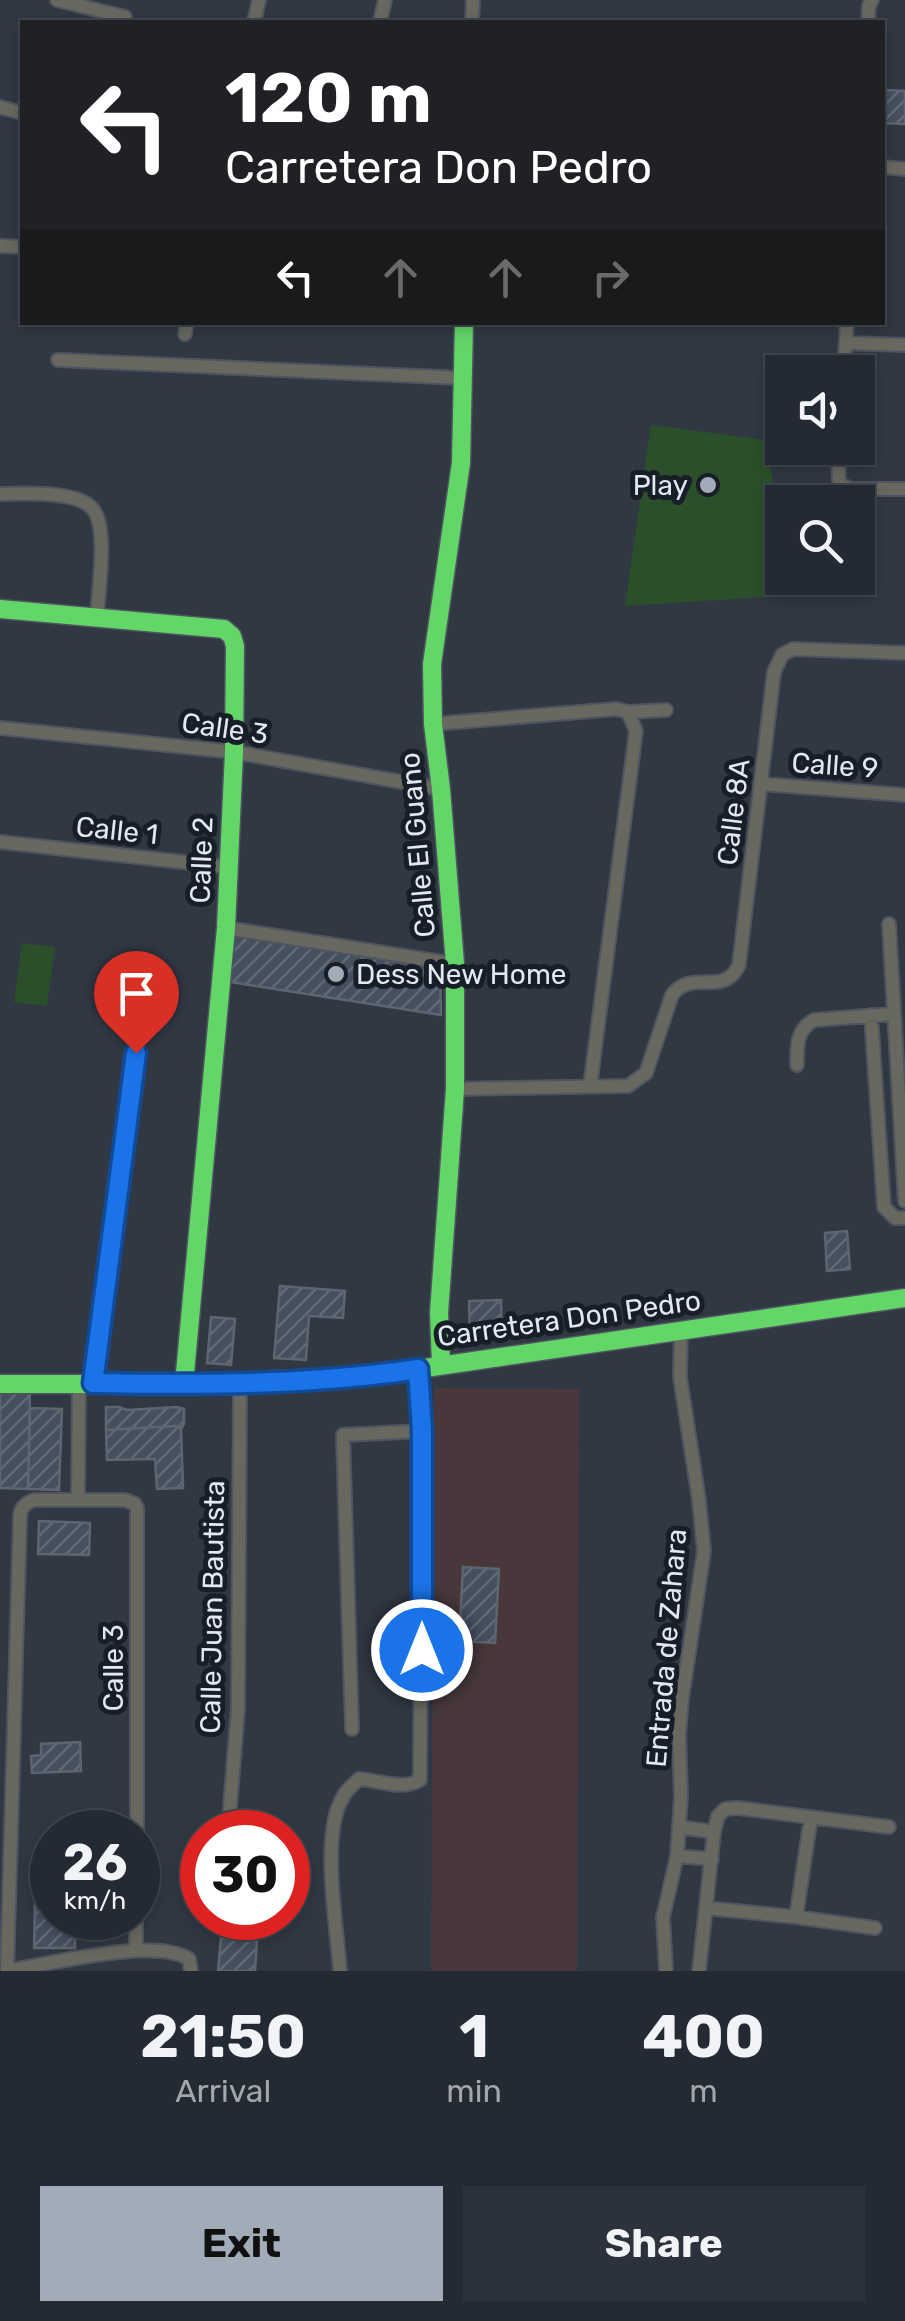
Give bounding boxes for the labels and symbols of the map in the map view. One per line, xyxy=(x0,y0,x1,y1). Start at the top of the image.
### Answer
place label: Play xyxy=(633,469,688,502)
marker: Play xyxy=(697,474,719,496)
street label: Calle 3 xyxy=(180,706,270,751)
street label: Calle 9 xyxy=(790,746,879,785)
street label: Calle El Guano xyxy=(393,751,442,939)
street label: Calle 8A xyxy=(711,757,756,867)
street label: Calle 1 xyxy=(74,810,160,851)
street label: Calle 2 xyxy=(183,816,220,904)
pin xyxy=(94,951,179,1054)
place label: Dess New Home xyxy=(356,958,566,991)
marker: Dess New Home xyxy=(325,963,347,985)
street label: Carretera Don Pedro xyxy=(435,1284,703,1353)
street label: Calle Juan Bautista xyxy=(194,1480,231,1734)
street label: Entrada de Zahara xyxy=(640,1527,693,1769)
position arrow xyxy=(370,1598,474,1702)
street label: Calle 3 xyxy=(97,1624,130,1712)
speed limit sign: 30 xyxy=(180,1810,310,1940)

